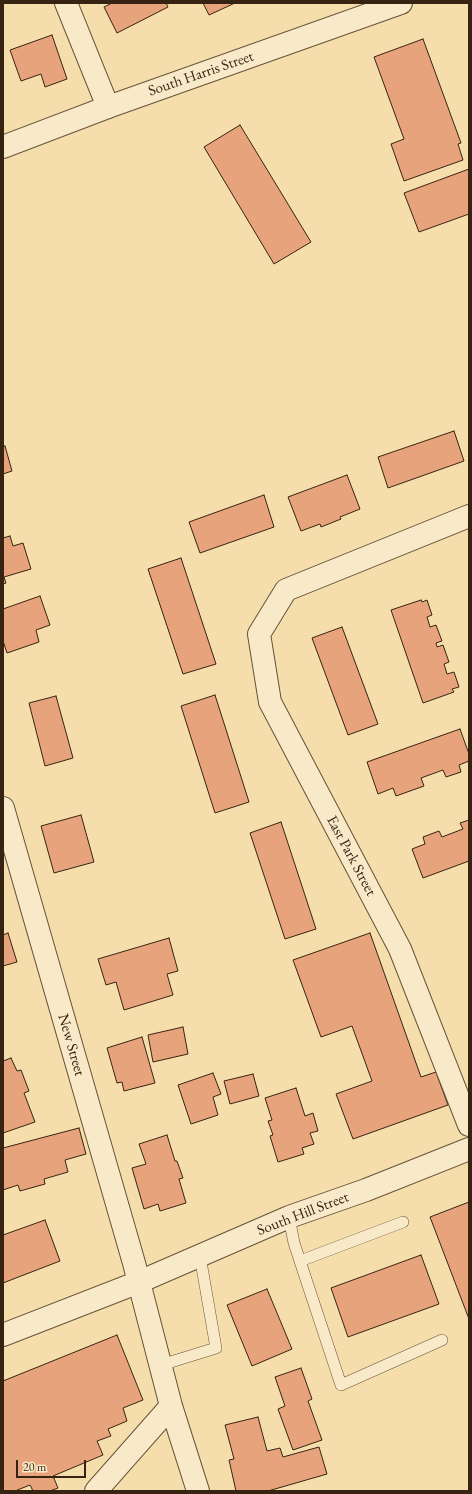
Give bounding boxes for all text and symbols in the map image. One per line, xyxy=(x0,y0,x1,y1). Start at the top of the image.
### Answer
street label: South Harris Street xyxy=(146,48,256,100)
street label: East Park Street xyxy=(322,813,380,899)
street label: New Street xyxy=(54,1012,88,1078)
street label: South Hill Street xyxy=(255,1188,351,1240)
scale bar xyxy=(18,1452,88,1478)
text: 20 m xyxy=(23,1459,46,1475)

